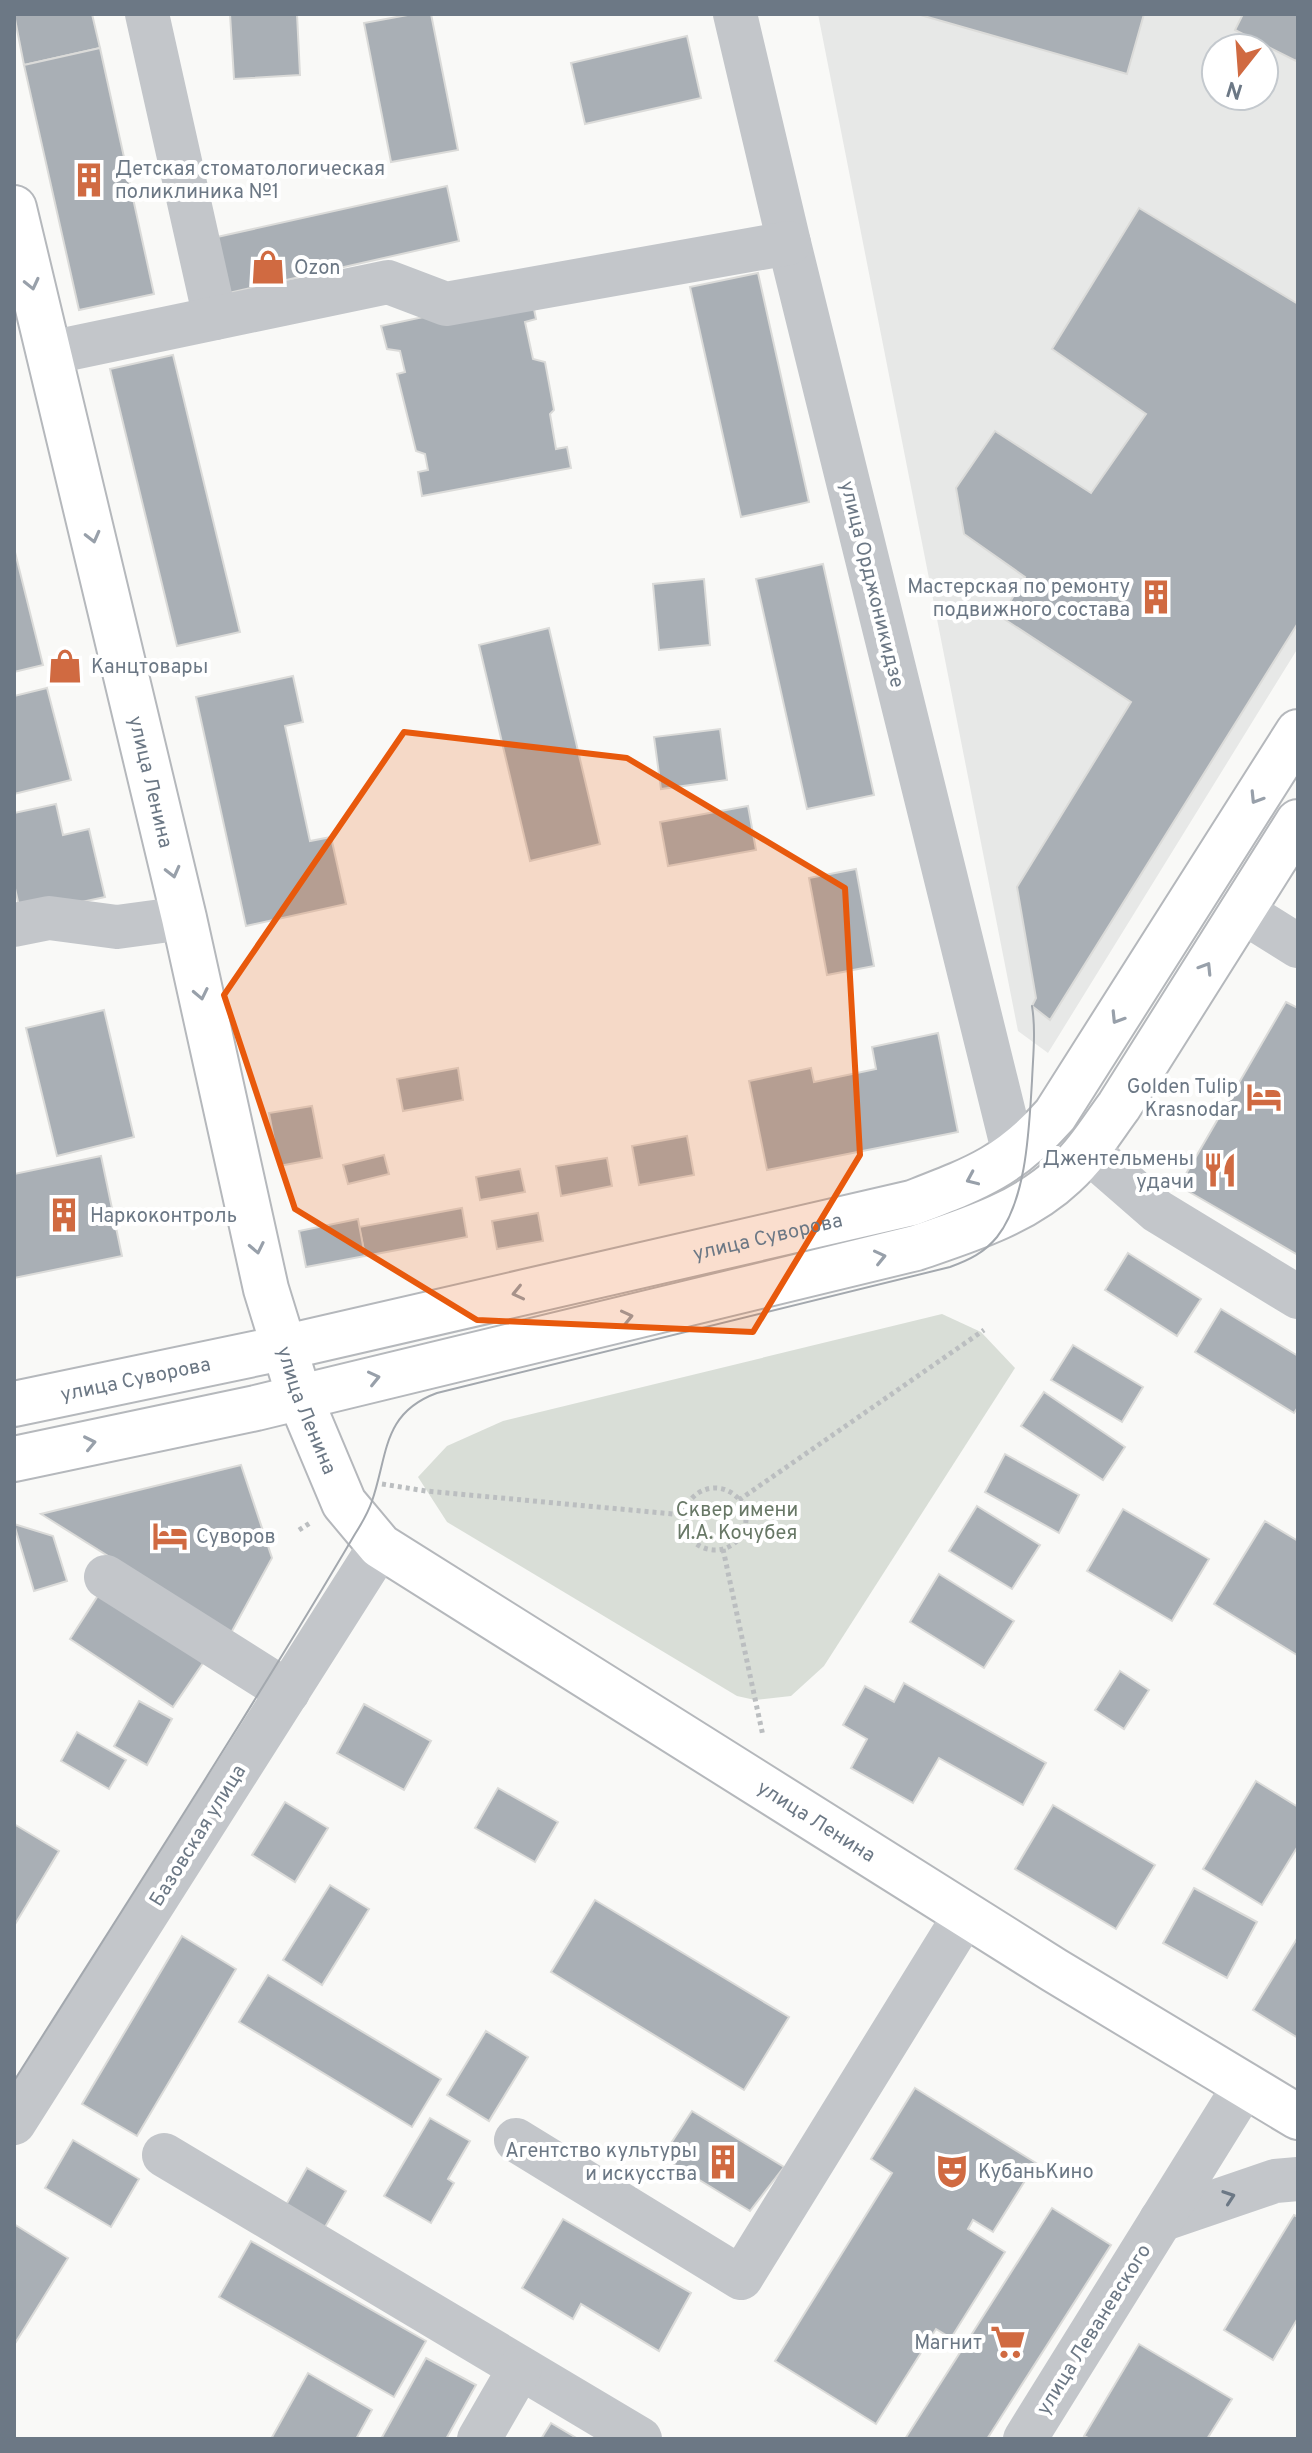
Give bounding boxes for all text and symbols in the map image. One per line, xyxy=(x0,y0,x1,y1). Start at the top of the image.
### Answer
north arrow xyxy=(1200,32,1280,112)
text: N xyxy=(1223,74,1246,104)
place label: Детская стоматологическая поликлиника №1 xyxy=(115,157,385,206)
building icon: Детская стоматологическая поликлиника №1 xyxy=(70,161,108,199)
shop icon: Ozon xyxy=(249,248,287,286)
place label: Ozon xyxy=(294,256,340,282)
one-way arrow xyxy=(23,277,40,291)
street label: улица Орджоникидзе xyxy=(833,478,909,691)
one-way arrow xyxy=(84,530,101,544)
place label: Мастерская по ремонту подвижного состава xyxy=(907,575,1130,624)
building icon: Мастерская по ремонту подвижного состава xyxy=(1137,578,1175,616)
shop icon: Канцтовары xyxy=(46,647,84,685)
place label: Канцтовары xyxy=(91,655,208,681)
street label: улица Ленина xyxy=(121,714,178,851)
one-way arrow xyxy=(1251,789,1266,804)
one-way arrow xyxy=(164,864,181,878)
one-way arrow xyxy=(1197,962,1212,976)
one-way arrow xyxy=(192,987,209,1001)
one-way arrow xyxy=(1111,1009,1126,1023)
place label: Golden Tulip Krasnodar xyxy=(1127,1075,1238,1124)
hotel icon: Golden Tulip Krasnodar xyxy=(1245,1078,1283,1116)
place label: Джентельмены удачи xyxy=(1042,1147,1194,1196)
restaurant icon: Джентельмены удачи xyxy=(1201,1151,1239,1189)
one-way arrow xyxy=(966,1169,980,1185)
building icon: Наркоконтроль xyxy=(45,1196,83,1234)
place label: Наркоконтроль xyxy=(90,1204,237,1230)
street label: улица Суворова xyxy=(691,1208,845,1268)
one-way arrow xyxy=(248,1241,265,1255)
one-way arrow xyxy=(873,1249,886,1266)
one-way arrow xyxy=(512,1284,526,1301)
one-way arrow xyxy=(620,1309,634,1326)
street label: улица Ленина xyxy=(269,1344,342,1479)
street label: улица Суворова xyxy=(58,1352,213,1409)
one-way arrow xyxy=(367,1370,381,1387)
one-way arrow xyxy=(83,1435,97,1452)
park label: Сквер имени И.А. Кочубея xyxy=(676,1498,798,1547)
hotel icon: Суворов xyxy=(151,1517,189,1555)
place label: Суворов xyxy=(196,1525,276,1551)
street label: Базовская улица xyxy=(145,1760,253,1912)
street label: улица Ленина xyxy=(752,1775,880,1869)
place label: Агентство культуры и искусства xyxy=(505,2139,697,2188)
building icon: Агентство культуры и искусства xyxy=(704,2143,742,2181)
theatre icon: КубаньКино xyxy=(933,2152,971,2190)
place label: КубаньКино xyxy=(978,2160,1094,2186)
one-way arrow xyxy=(1221,2190,1235,2206)
street label: улица Леваневского xyxy=(1032,2240,1158,2420)
supermarket icon: Магнит xyxy=(989,2323,1027,2361)
place label: Магнит xyxy=(914,2331,982,2357)

